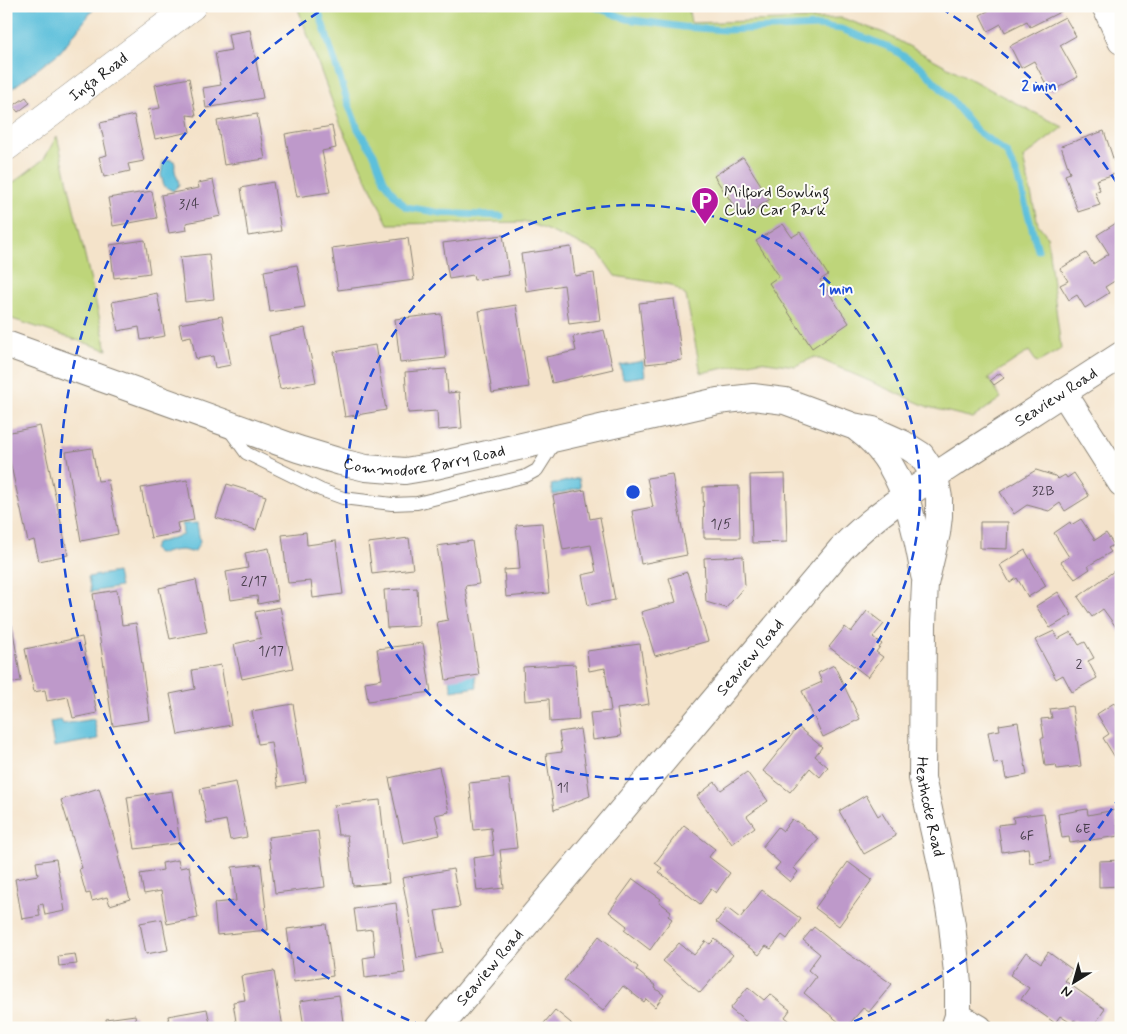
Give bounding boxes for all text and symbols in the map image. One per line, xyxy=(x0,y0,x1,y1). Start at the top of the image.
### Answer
street label: Inga Road xyxy=(65,48,132,106)
text: 2 min xyxy=(1021,77,1057,97)
place label: Milford Bowling Club Car Park xyxy=(724,182,830,221)
parking icon: Milford Bowling Club Car Park xyxy=(690,186,720,225)
house number: 3/4 xyxy=(179,195,199,213)
text: 1 min xyxy=(819,280,853,300)
street label: Seaview Road xyxy=(1011,363,1101,432)
street label: Commodore Parry Road xyxy=(341,440,507,482)
house number: 32B xyxy=(1032,482,1054,500)
centre of rings xyxy=(624,483,642,501)
house number: 1/5 xyxy=(711,515,731,533)
house number: 2/17 xyxy=(241,572,267,590)
street label: Seaview Road xyxy=(712,614,789,700)
house number: 1/17 xyxy=(258,642,284,660)
house number: 2 xyxy=(1076,655,1083,673)
street label: Heathcote Road xyxy=(911,757,950,859)
house number: 11 xyxy=(557,779,569,797)
house number: 6E xyxy=(1075,820,1091,838)
house number: 6F xyxy=(1020,827,1034,845)
street label: Seaview Road xyxy=(451,925,528,1010)
north arrow xyxy=(1050,956,1100,1006)
text: N xyxy=(1058,982,1076,1002)

